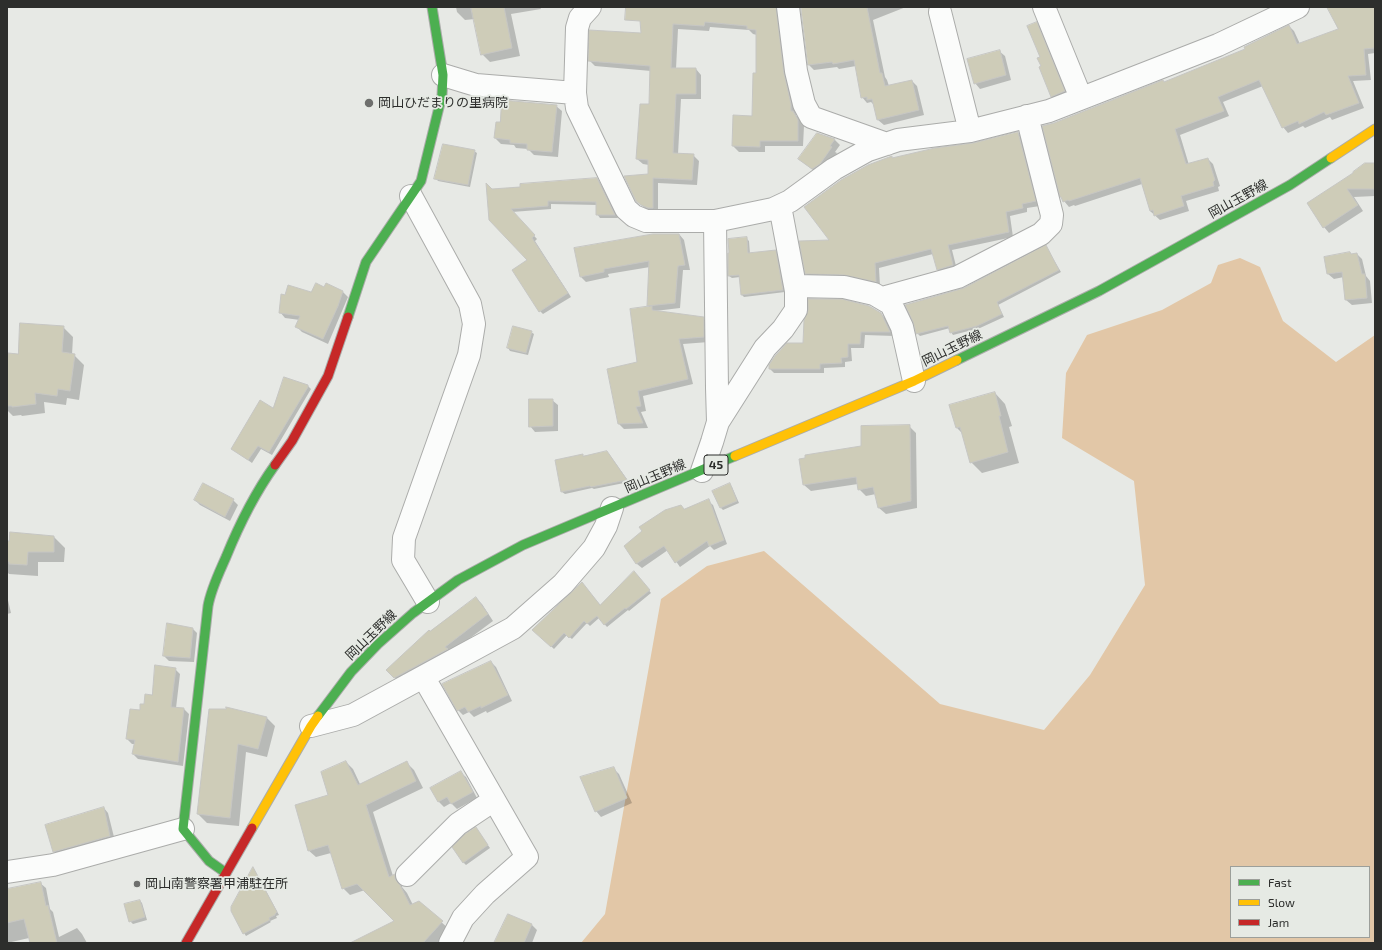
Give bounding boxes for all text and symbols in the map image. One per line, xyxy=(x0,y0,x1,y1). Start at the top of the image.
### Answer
place label: 岡山ひだまりの里病院 xyxy=(378,95,508,111)
marker: 岡山ひだまりの里病院 xyxy=(363,97,375,109)
street label: 岡山玉野線 xyxy=(1206,176,1270,222)
street label: 岡山玉野線 xyxy=(919,327,985,369)
road number: 45 xyxy=(704,455,728,475)
street label: 岡山玉野線 xyxy=(622,456,688,496)
street label: 岡山玉野線 xyxy=(342,607,400,663)
legend xyxy=(1230,866,1370,938)
text: Fast xyxy=(1268,875,1291,889)
place label: 岡山南警察署甲浦駐在所 xyxy=(145,876,288,892)
marker: 岡山南警察署甲浦駐在所 xyxy=(132,879,142,889)
text: Slow xyxy=(1268,895,1295,909)
text: Jam xyxy=(1268,915,1289,929)

